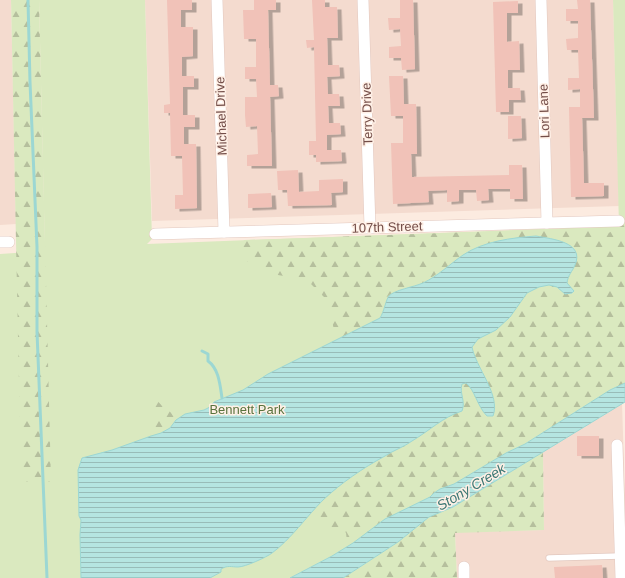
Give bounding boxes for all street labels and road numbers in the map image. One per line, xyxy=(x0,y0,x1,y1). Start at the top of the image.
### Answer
street label: Michael Drive xyxy=(212,76,230,156)
street label: Terry Drive xyxy=(358,82,376,146)
street label: Lori Lane xyxy=(536,84,552,138)
street label: 107th Street xyxy=(351,218,423,236)

